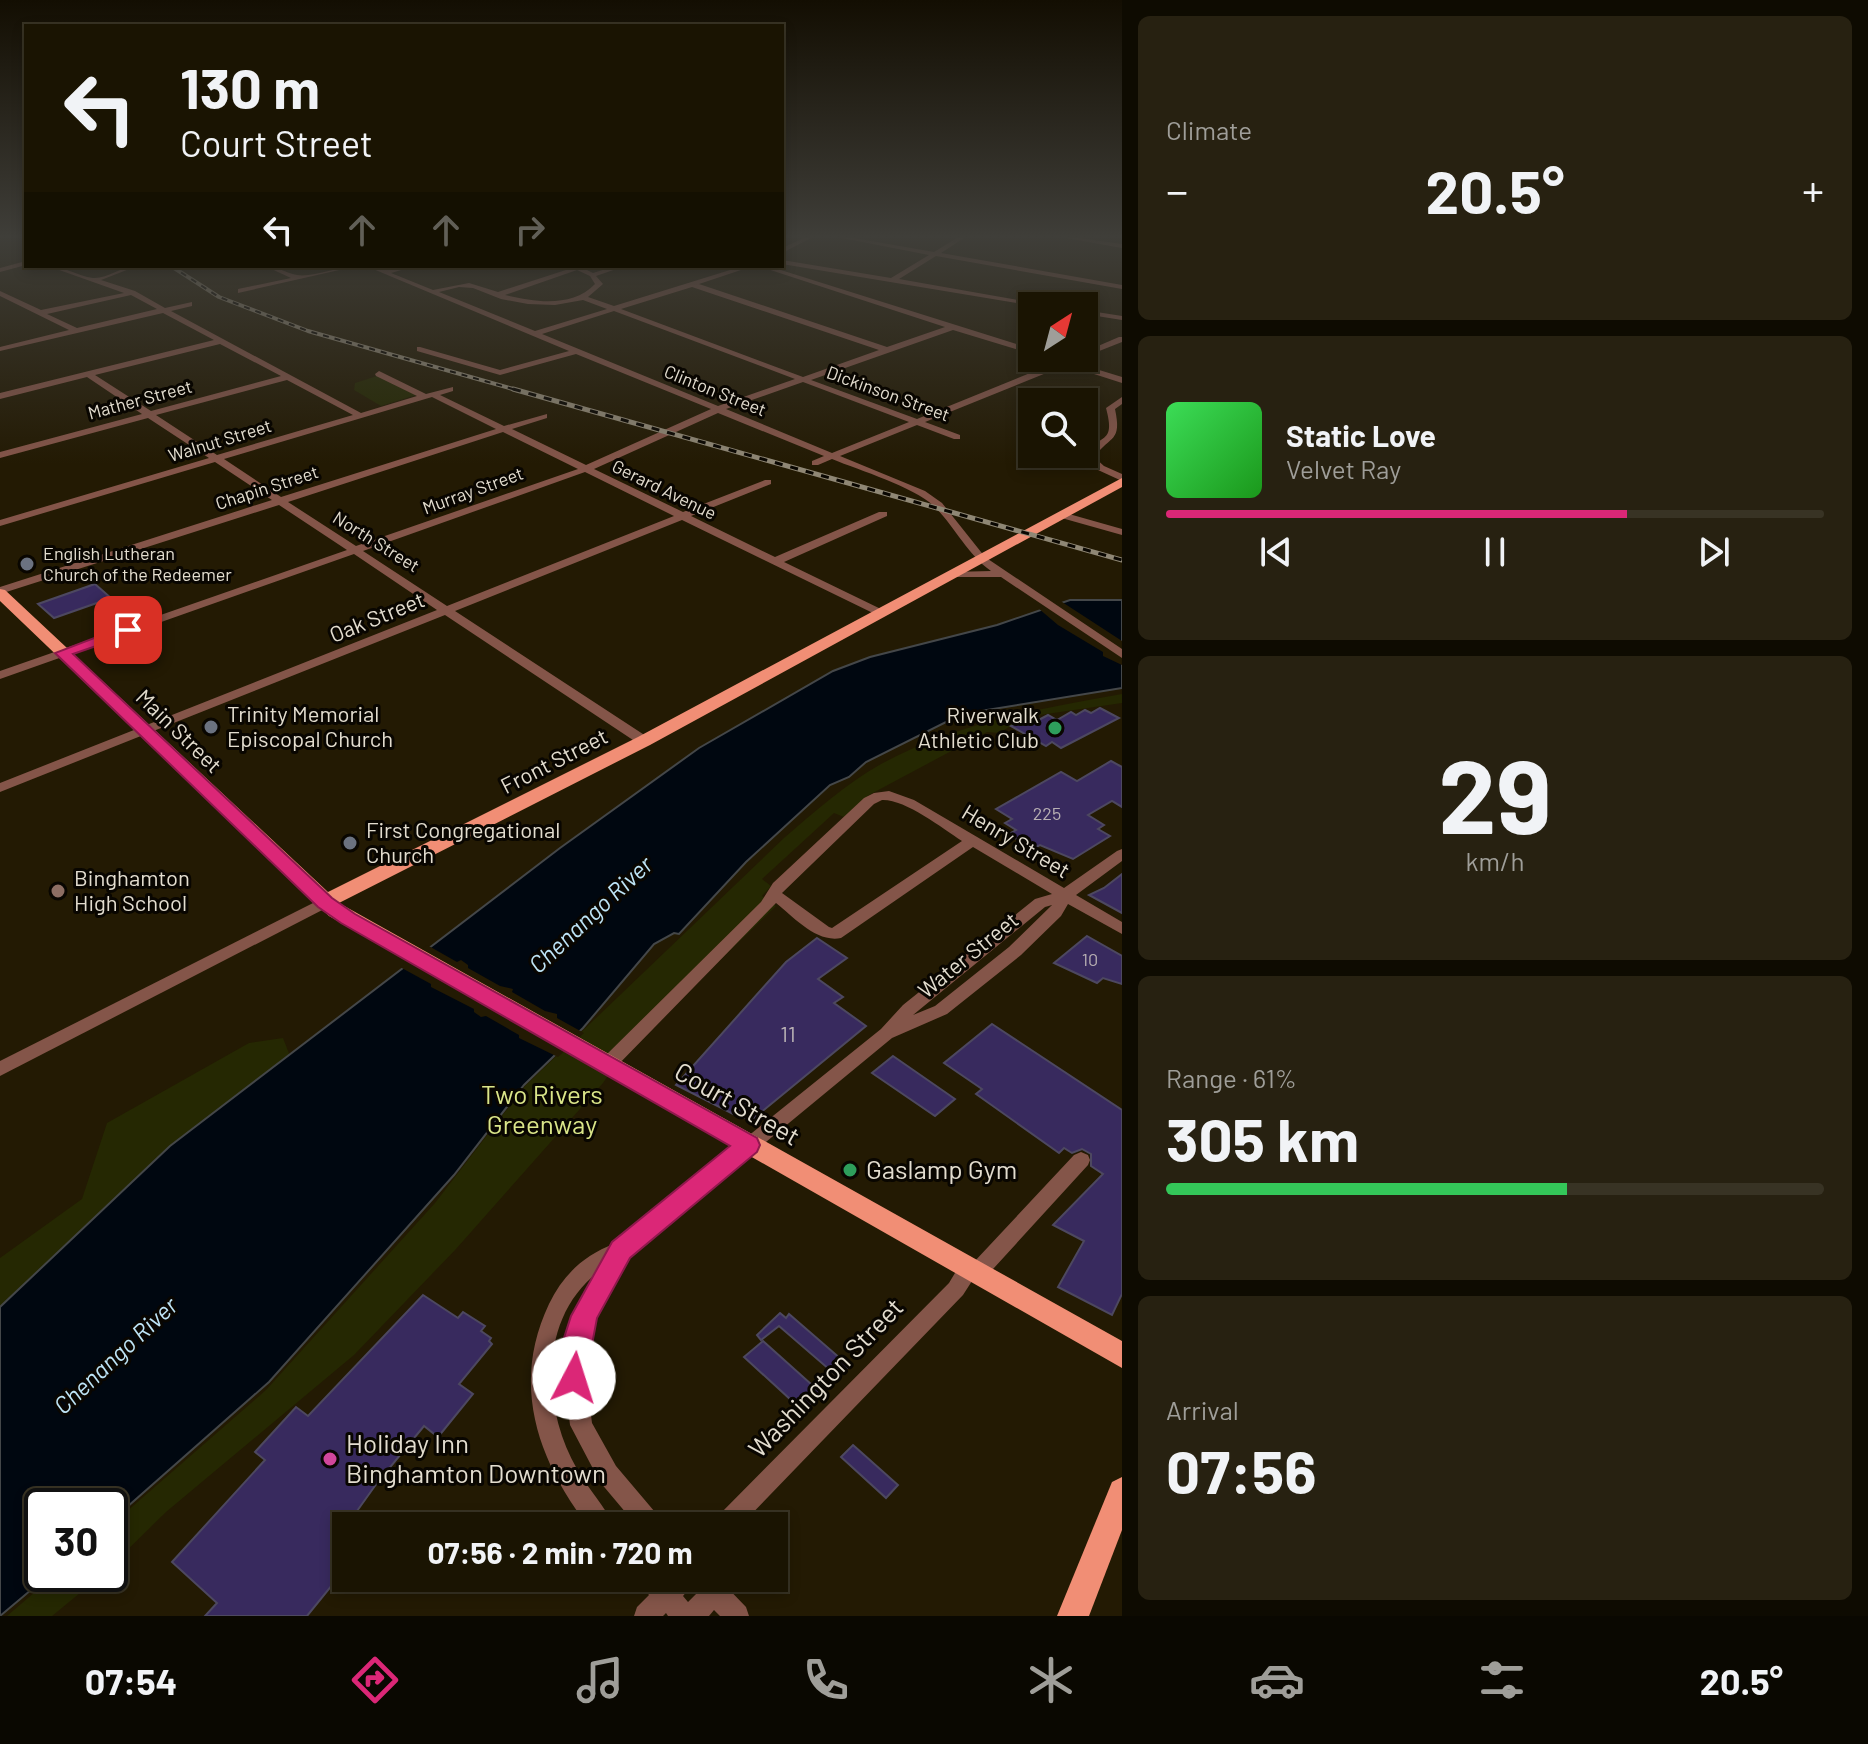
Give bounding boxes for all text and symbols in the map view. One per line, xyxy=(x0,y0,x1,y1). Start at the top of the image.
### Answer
text: 130 m xyxy=(180,53,320,120)
icon: left xyxy=(48,56,152,160)
text: Climate xyxy=(1166,114,1252,145)
text: Court Street xyxy=(180,121,373,164)
text: 20.5° xyxy=(1426,154,1564,226)
text: − xyxy=(1166,163,1188,216)
text: + xyxy=(1802,163,1824,216)
icon: left xyxy=(256,208,300,252)
icon: ahead xyxy=(340,208,384,252)
icon: ahead xyxy=(424,208,468,252)
icon: right xyxy=(508,208,552,252)
north arrow xyxy=(1018,292,1098,372)
map controls xyxy=(1018,292,1098,468)
street label: Clinton Street xyxy=(661,360,770,420)
street label: Dickinson Street xyxy=(824,361,953,426)
street label: Mather Street xyxy=(85,375,194,424)
button: search xyxy=(1018,388,1098,468)
street label: Walnut Street xyxy=(165,414,274,466)
text: Static Love xyxy=(1286,417,1436,453)
text: Velvet Ray xyxy=(1286,453,1401,484)
street label: Gerard Avenue xyxy=(609,454,720,524)
street label: Chapin Street xyxy=(213,460,321,514)
street label: Murray Street xyxy=(419,462,526,518)
street label: North Street xyxy=(329,506,424,576)
icon: previous xyxy=(1254,530,1298,574)
icon: pause xyxy=(1473,530,1517,574)
icon: next xyxy=(1692,530,1736,574)
place label: English Lutheran Church of the Redeemer xyxy=(43,542,232,585)
marker: English Lutheran Church of the Redeemer xyxy=(18,555,36,573)
street label: Oak Street xyxy=(325,585,428,647)
pin xyxy=(94,596,162,664)
icon: arrive xyxy=(106,608,150,652)
street label: Main Street xyxy=(131,683,228,777)
place label: Trinity Memorial Episcopal Church xyxy=(227,700,393,751)
place label: Riverwalk Athletic Club xyxy=(918,701,1039,752)
marker: Trinity Memorial Episcopal Church xyxy=(202,718,220,736)
marker: Riverwalk Athletic Club xyxy=(1046,719,1064,737)
street label: Front Street xyxy=(496,722,611,798)
text: 29 xyxy=(1438,730,1552,855)
street label: Henry Street xyxy=(958,798,1075,882)
house number: 225 xyxy=(1033,802,1061,824)
place label: First Congregational Church xyxy=(366,816,560,867)
marker: First Congregational Church xyxy=(341,834,359,852)
text: km/h xyxy=(1466,845,1524,876)
water label: Chenango River xyxy=(522,848,659,978)
place label: Binghamton High School xyxy=(74,864,190,915)
marker: Binghamton High School xyxy=(49,882,67,900)
street label: Water Street xyxy=(912,906,1023,1002)
house number: 10 xyxy=(1082,948,1098,970)
house number: 11 xyxy=(780,1020,796,1046)
street label: Court Street xyxy=(670,1054,806,1151)
text: Range · 61% xyxy=(1166,1062,1297,1093)
park label: Two Rivers Greenway xyxy=(481,1078,603,1139)
text: 305 km xyxy=(1166,1102,1359,1174)
place label: Gaslamp Gym xyxy=(866,1153,1017,1184)
marker: Gaslamp Gym xyxy=(841,1161,859,1179)
water label: Chenango River xyxy=(47,1289,184,1419)
street label: Washington Street xyxy=(741,1291,909,1463)
position arrow xyxy=(532,1336,616,1420)
text: Arrival xyxy=(1166,1394,1239,1425)
place label: Holiday Inn Binghamton Downtown xyxy=(346,1427,606,1488)
text: 07:56 xyxy=(1166,1434,1316,1506)
marker: Holiday Inn Binghamton Downtown xyxy=(321,1450,339,1468)
speed limit sign: 30 xyxy=(24,1488,128,1592)
text: 07:56 · 2 min · 720 m xyxy=(427,1534,693,1570)
icon: directions xyxy=(347,1652,403,1708)
icon: music xyxy=(572,1652,628,1708)
icon: phone xyxy=(798,1652,854,1708)
icon: climate xyxy=(1023,1652,1079,1708)
icon: car xyxy=(1249,1652,1305,1708)
icon: filters xyxy=(1474,1652,1530,1708)
text: 07:54 xyxy=(85,1659,177,1702)
text: 20.5° xyxy=(1700,1659,1783,1702)

